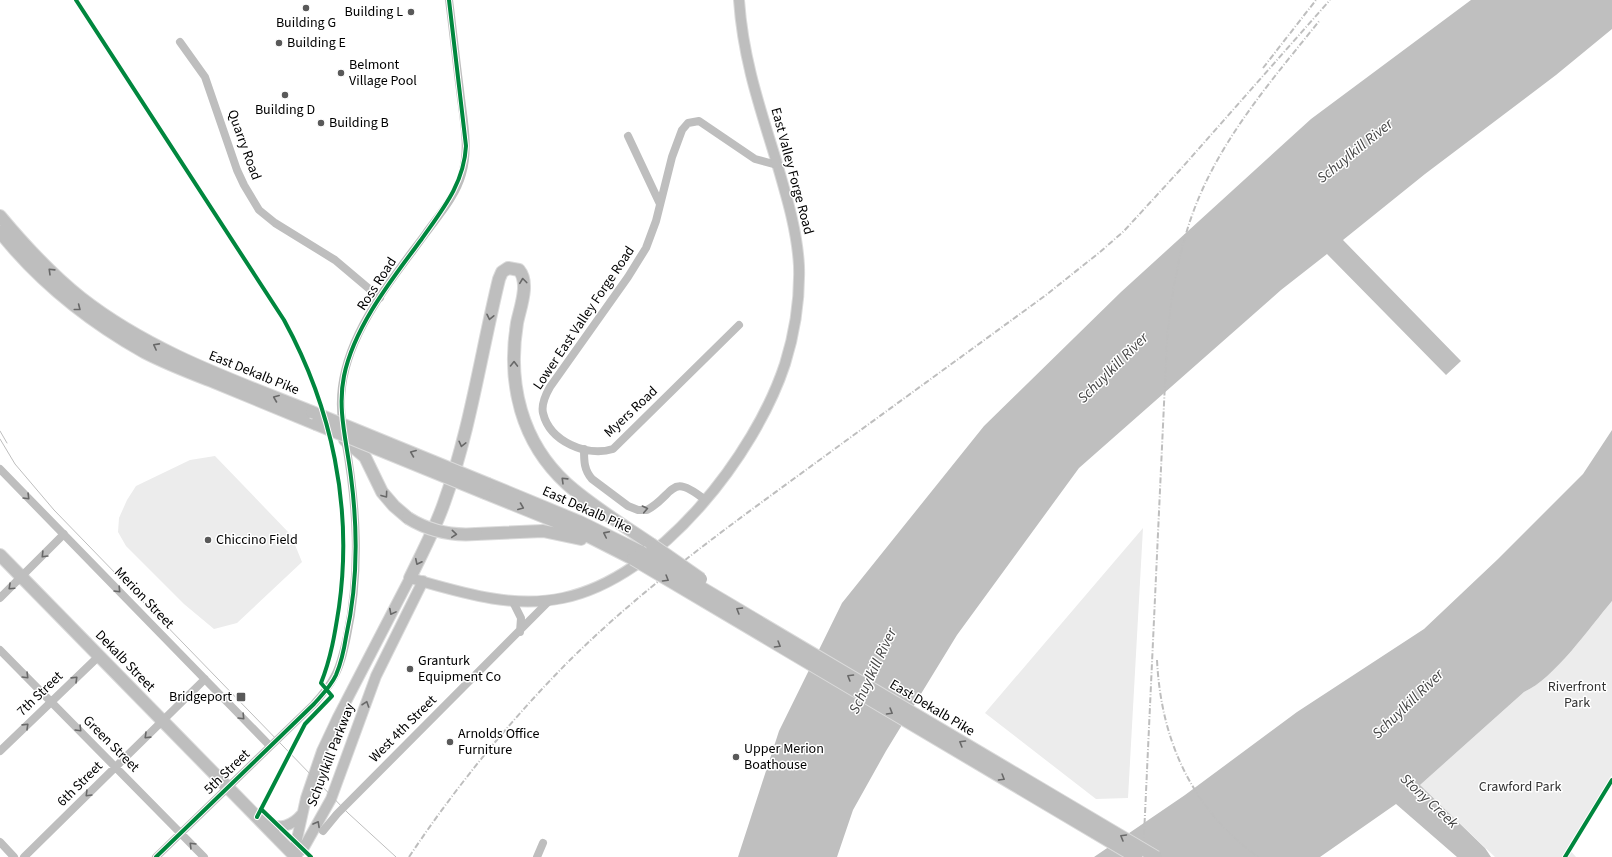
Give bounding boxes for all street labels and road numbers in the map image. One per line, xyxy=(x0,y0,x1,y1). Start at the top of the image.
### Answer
street label: East Valley Forge Road xyxy=(765,105,819,237)
street label: Quarry Road xyxy=(222,107,266,183)
street label: Lower East Valley Forge Road xyxy=(528,242,640,394)
street label: Ross Road xyxy=(352,253,402,315)
street label: East Dekalb Pike xyxy=(206,346,302,400)
street label: Myers Road xyxy=(600,382,662,442)
street label: East Dekalb Pike xyxy=(539,481,635,539)
street label: Merion Street xyxy=(110,563,179,633)
street label: Dekalb Street xyxy=(91,626,160,696)
street label: 7th Street xyxy=(12,667,68,721)
street label: East Dekalb Pike xyxy=(886,675,978,741)
street label: West 4th Street xyxy=(365,691,441,767)
street label: Schuylkill Parkway xyxy=(302,700,360,810)
street label: Green Street xyxy=(78,711,144,777)
street label: 5th Street xyxy=(199,745,255,799)
street label: 6th Street xyxy=(53,757,107,811)

